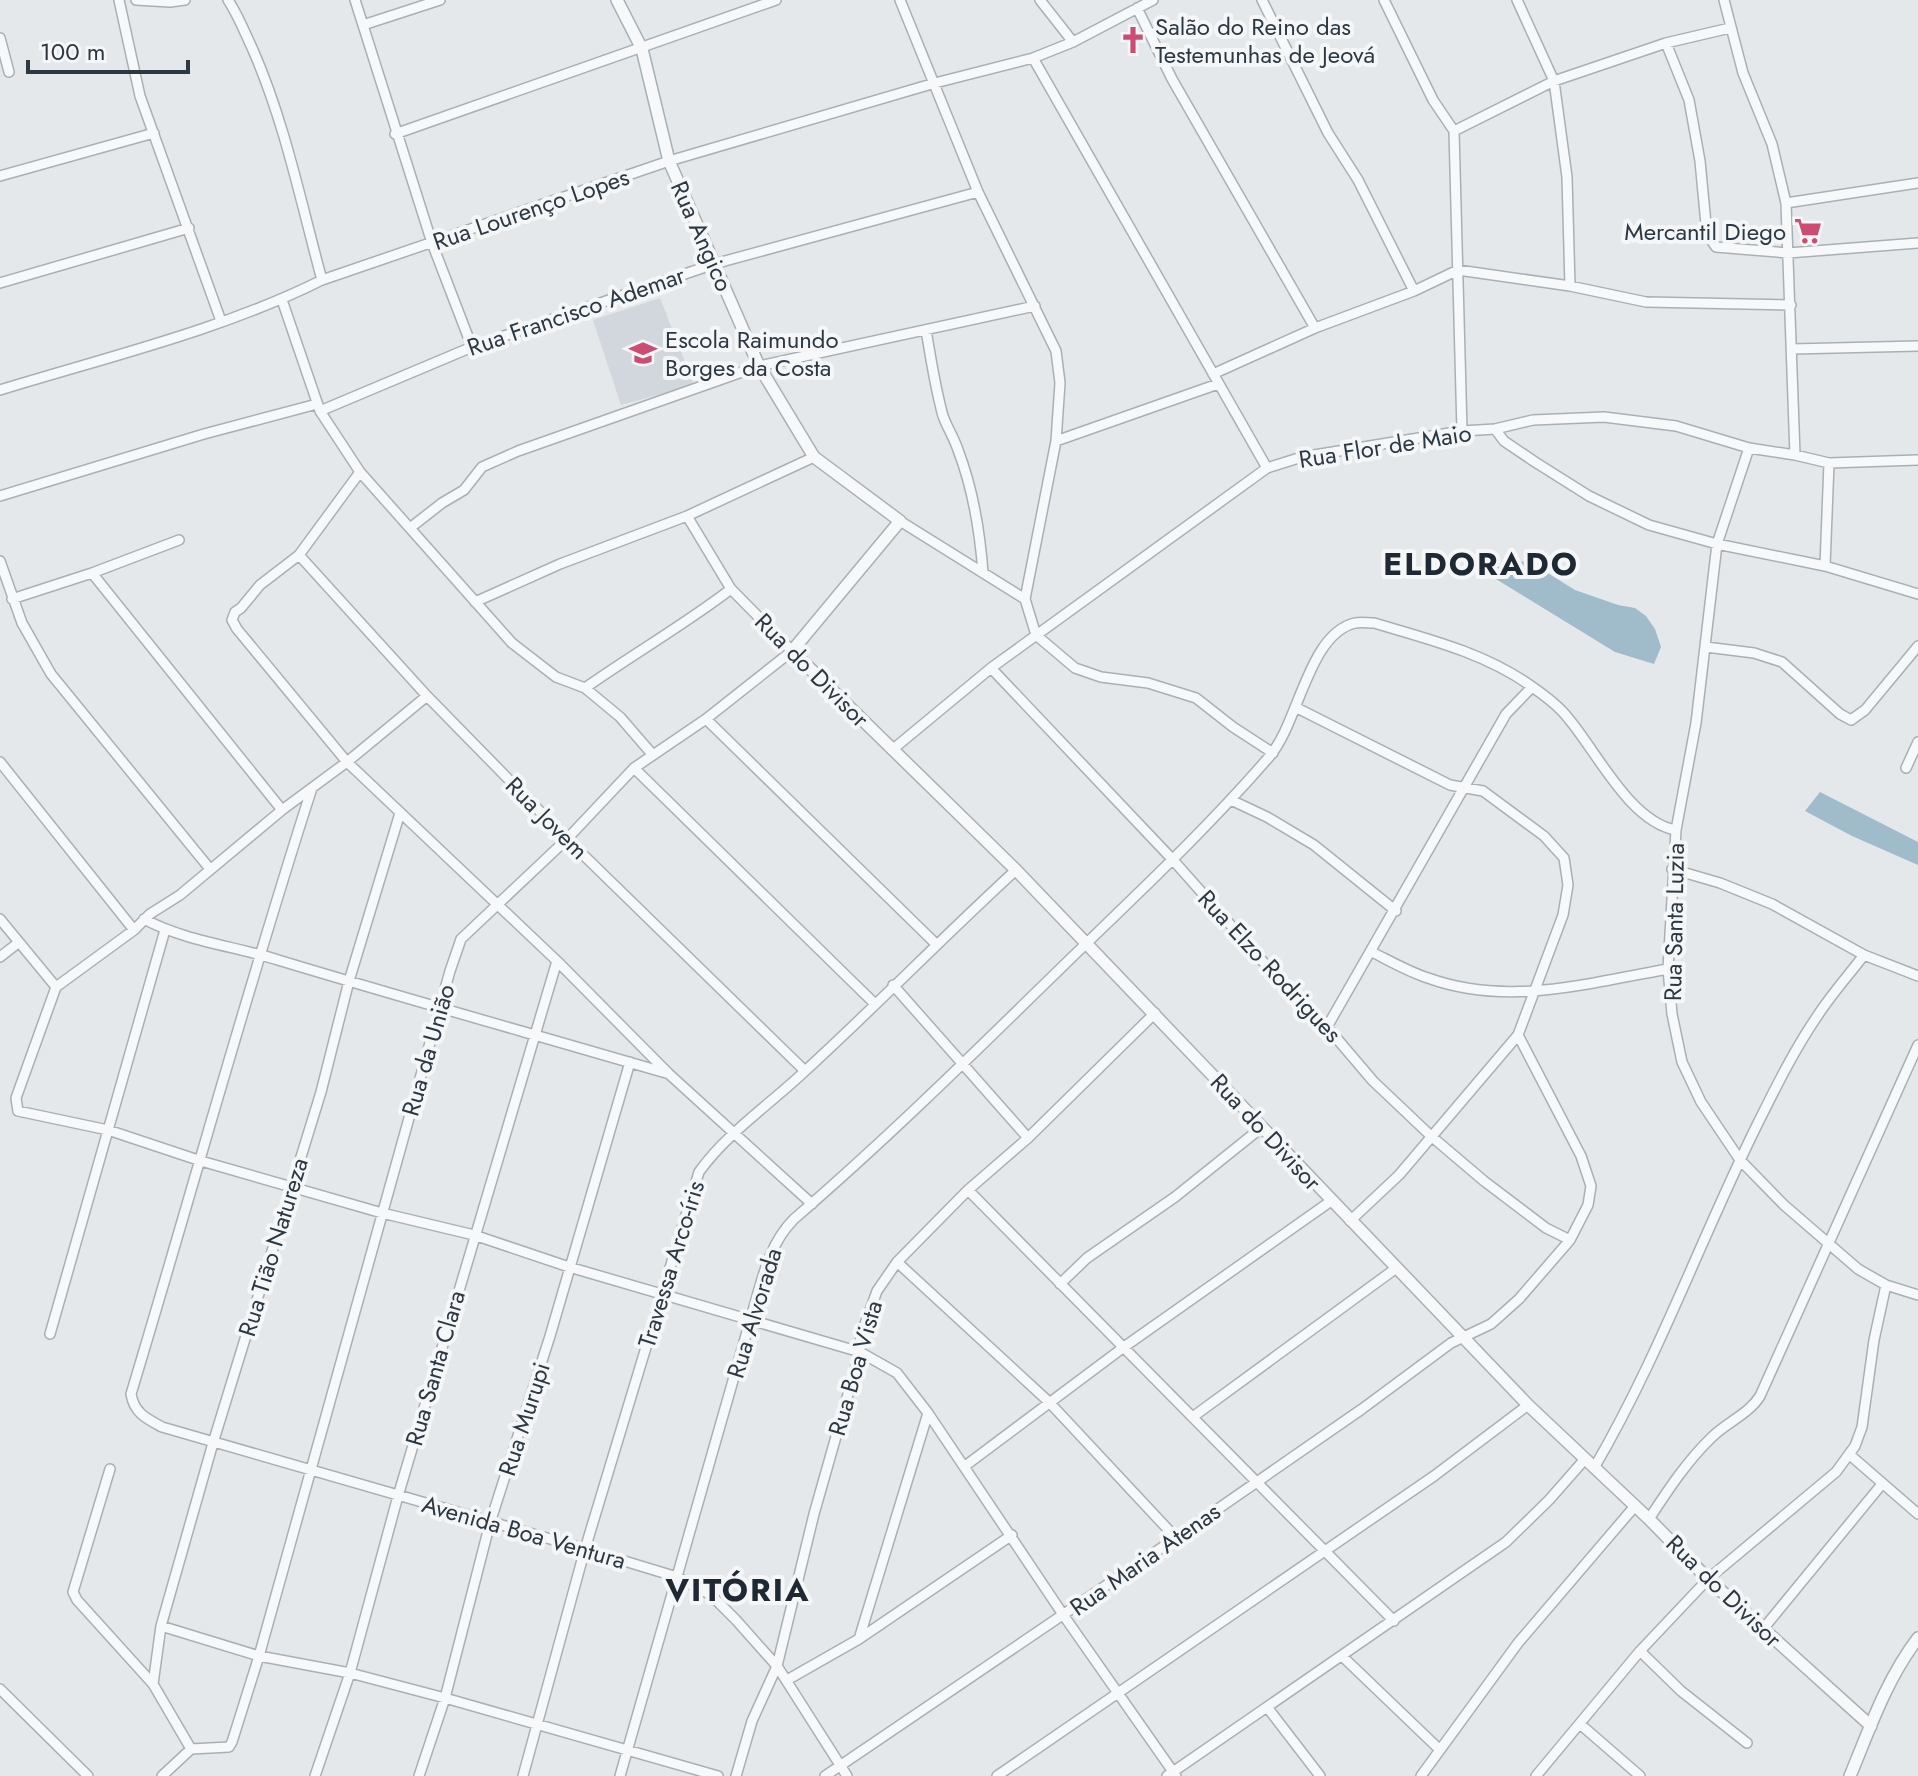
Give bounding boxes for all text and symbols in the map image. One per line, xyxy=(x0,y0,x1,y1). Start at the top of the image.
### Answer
place label: Salão do Reino das Testemunhas de Jeová xyxy=(1155,9,1375,72)
scale bar xyxy=(28,24,188,74)
church icon: Salão do Reino das Testemunhas de Jeová xyxy=(1118,25,1148,55)
text: 100 m xyxy=(40,34,106,69)
street label: Rua Lourenço Lopes xyxy=(428,159,634,259)
street label: Rua Angico xyxy=(662,175,742,297)
place label: Mercantil Diego xyxy=(1624,214,1786,249)
supermarket icon: Mercantil Diego xyxy=(1793,216,1823,246)
street label: Rua Francisco Ademar xyxy=(462,257,690,365)
place label: Escola Raimundo Borges da Costa xyxy=(665,322,839,385)
school or university icon: Escola Raimundo Borges da Costa xyxy=(628,338,658,368)
street label: Rua Flor de Maio xyxy=(1296,415,1474,477)
district label: ELDORADO xyxy=(1383,541,1579,587)
street label: Rua do Divisor xyxy=(747,605,878,736)
street label: Rua Jovem xyxy=(498,769,596,867)
street label: Rua Santa Luzia xyxy=(1655,843,1693,1001)
street label: Rua Elzo Rodrigues xyxy=(1190,882,1350,1050)
street label: Rua da União xyxy=(392,980,464,1120)
street label: Rua do Divisor xyxy=(1202,1066,1330,1199)
street label: Rua Tião Natureza xyxy=(229,1153,317,1341)
street label: Travessa Arco-íris xyxy=(629,1176,713,1352)
street label: Rua Alvorada xyxy=(718,1244,790,1382)
street label: Rua Santa Clara xyxy=(396,1286,474,1450)
street label: Rua Boa Vista xyxy=(819,1296,891,1440)
street label: Rua Murupi xyxy=(489,1358,559,1480)
street label: Avenida Boa Ventura xyxy=(418,1486,630,1578)
street label: Rua Maria Atenas xyxy=(1063,1494,1227,1624)
street label: Rua do Divisor xyxy=(1658,1527,1790,1656)
district label: VITÓRIA xyxy=(665,1567,810,1613)

